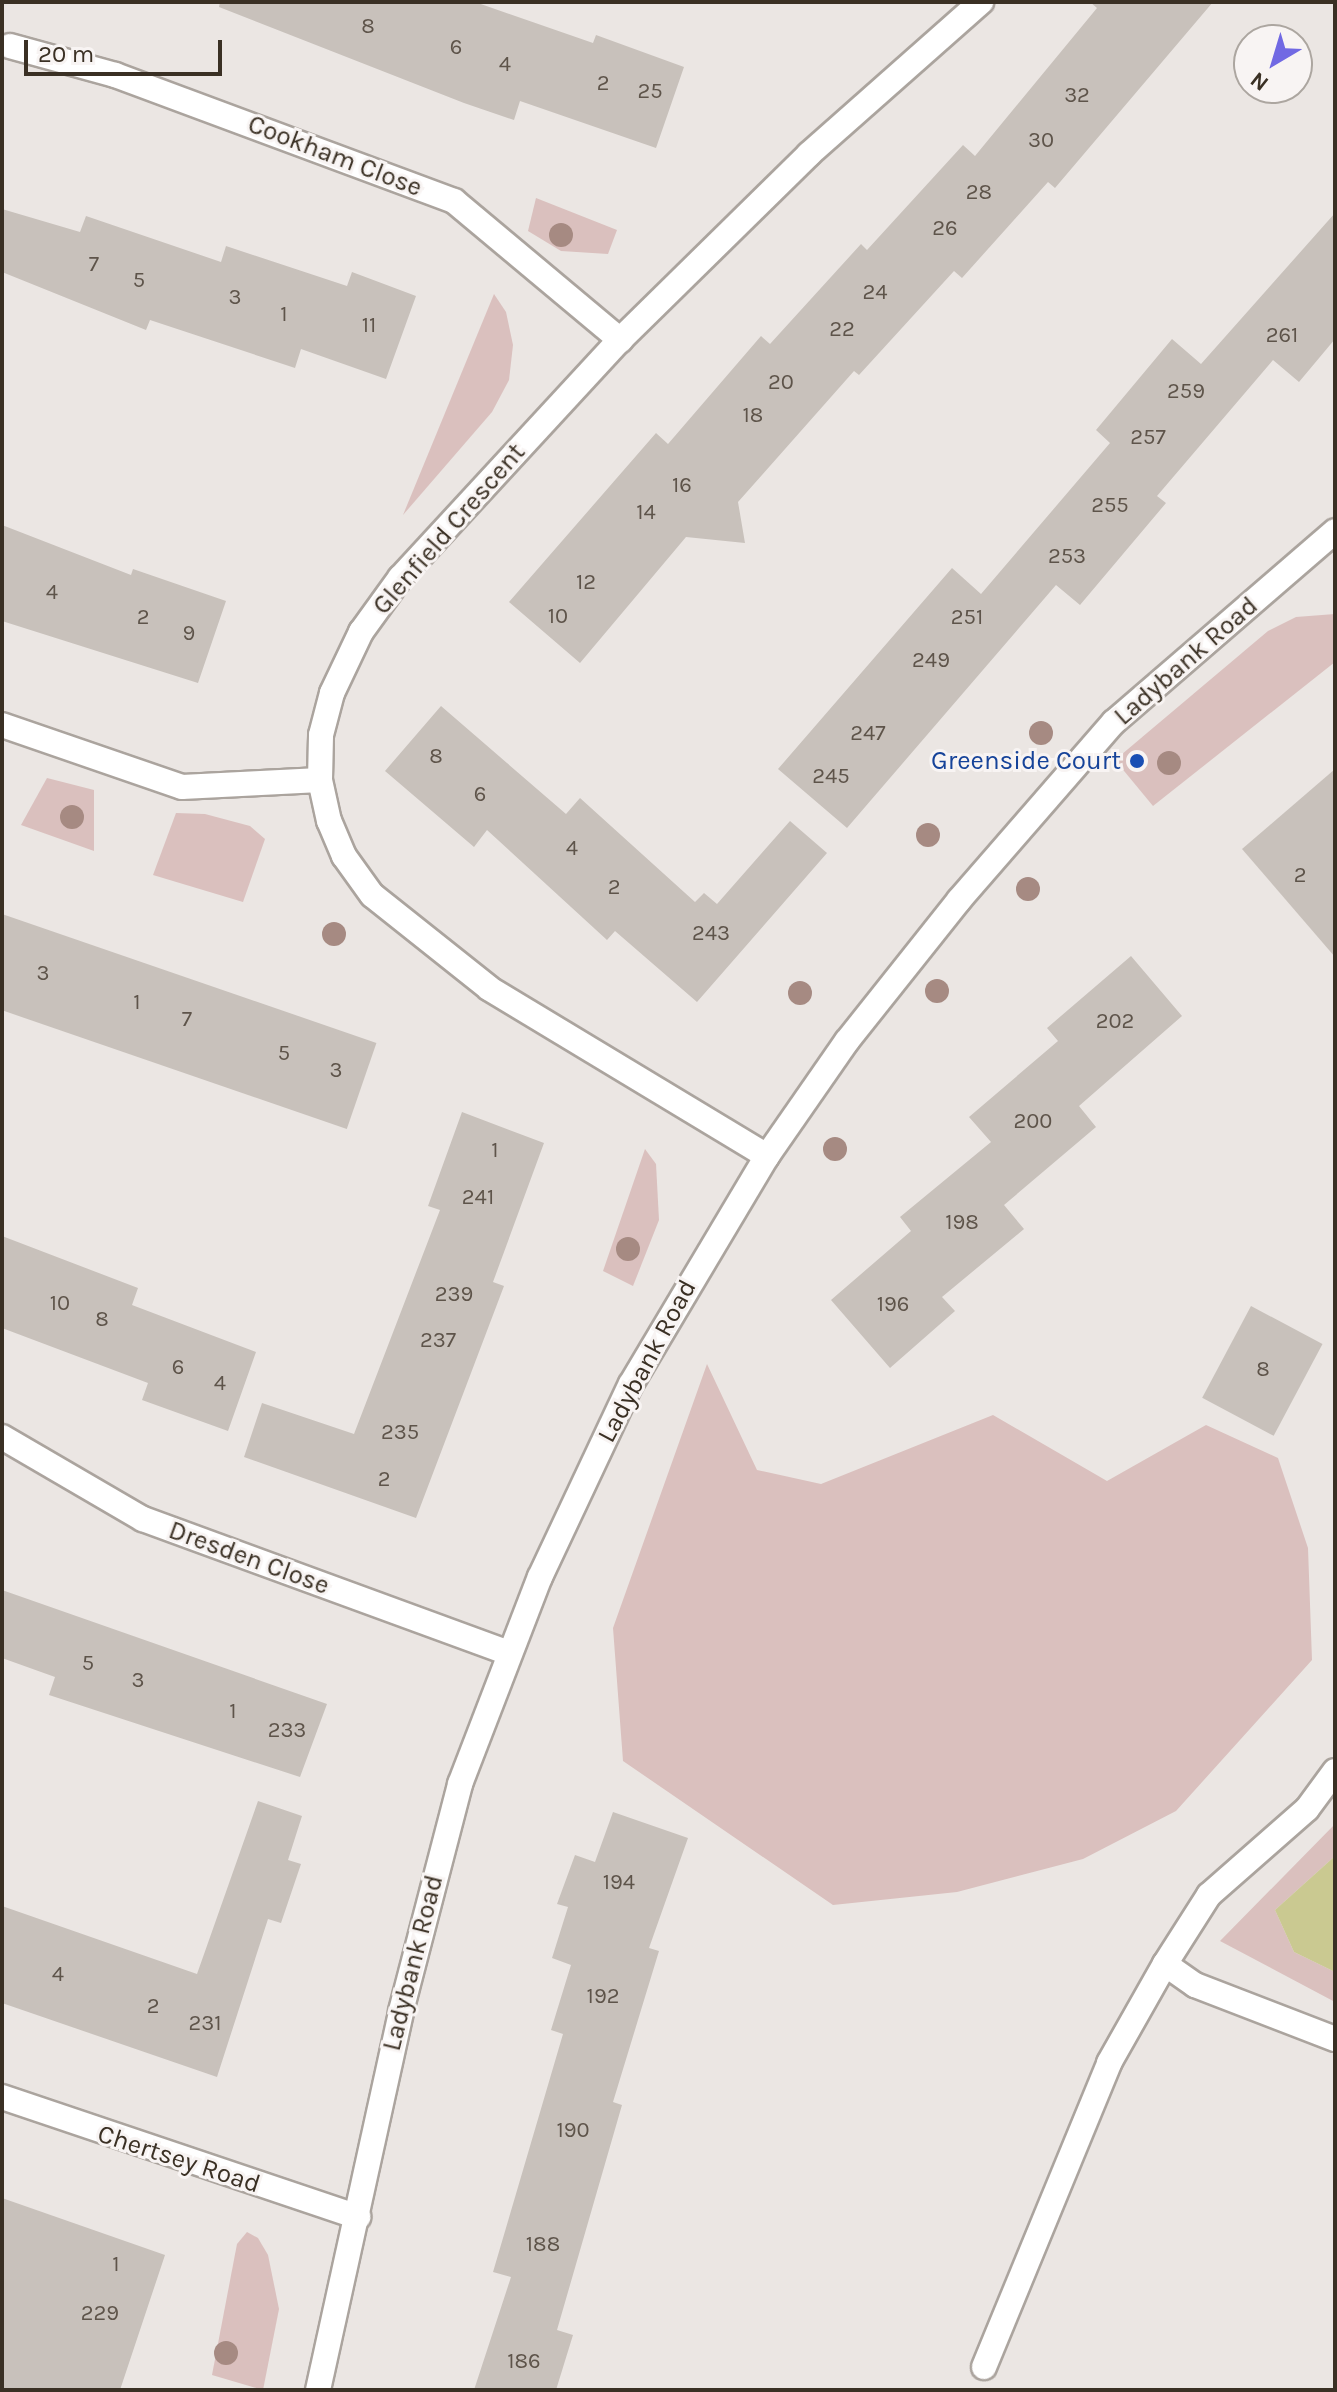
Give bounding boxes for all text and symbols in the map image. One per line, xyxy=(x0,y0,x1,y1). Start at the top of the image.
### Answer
house number: 8 xyxy=(361,14,375,40)
scale bar xyxy=(28,24,226,74)
north arrow xyxy=(1233,24,1313,104)
house number: 6 xyxy=(450,35,462,61)
text: 20 m xyxy=(38,40,94,68)
house number: 4 xyxy=(499,52,511,78)
text: N xyxy=(1245,66,1274,96)
house number: 2 xyxy=(597,71,609,97)
house number: 25 xyxy=(637,79,663,105)
house number: 32 xyxy=(1064,83,1090,109)
street label: Cookham Close xyxy=(244,108,426,204)
house number: 30 xyxy=(1028,128,1054,154)
house number: 28 xyxy=(966,180,992,206)
house number: 26 xyxy=(932,216,958,242)
house number: 7 xyxy=(89,252,99,278)
house number: 5 xyxy=(133,268,145,294)
house number: 24 xyxy=(862,280,888,306)
house number: 3 xyxy=(229,285,241,311)
house number: 1 xyxy=(280,302,288,328)
house number: 11 xyxy=(362,313,376,339)
house number: 22 xyxy=(829,317,855,343)
house number: 261 xyxy=(1266,323,1298,349)
house number: 20 xyxy=(768,370,794,396)
house number: 259 xyxy=(1167,379,1205,405)
house number: 18 xyxy=(743,403,763,429)
house number: 257 xyxy=(1130,425,1166,451)
street label: Glenfield Crescent xyxy=(366,437,532,621)
house number: 16 xyxy=(672,473,692,499)
house number: 255 xyxy=(1091,493,1129,519)
house number: 14 xyxy=(636,500,656,526)
house number: 253 xyxy=(1048,544,1086,570)
house number: 12 xyxy=(576,570,596,596)
house number: 4 xyxy=(46,580,58,606)
street label: Ladybank Road xyxy=(1108,590,1264,732)
house number: 10 xyxy=(548,604,568,630)
house number: 2 xyxy=(137,605,149,631)
house number: 251 xyxy=(951,605,983,631)
house number: 9 xyxy=(183,621,195,647)
house number: 249 xyxy=(912,648,950,674)
house number: 247 xyxy=(850,721,886,747)
house number: 8 xyxy=(429,744,443,770)
place label: Greenside Court xyxy=(931,745,1121,777)
marker: Greenside Court xyxy=(1128,752,1146,770)
house number: 245 xyxy=(812,764,850,790)
house number: 6 xyxy=(474,782,486,808)
house number: 4 xyxy=(566,836,578,862)
house number: 2 xyxy=(1294,863,1306,889)
house number: 2 xyxy=(608,875,620,901)
house number: 243 xyxy=(692,921,730,947)
house number: 3 xyxy=(37,961,49,987)
house number: 1 xyxy=(133,990,141,1016)
house number: 7 xyxy=(182,1007,192,1033)
house number: 202 xyxy=(1096,1009,1134,1035)
house number: 5 xyxy=(278,1041,290,1067)
house number: 3 xyxy=(330,1058,342,1084)
house number: 200 xyxy=(1014,1109,1052,1135)
house number: 1 xyxy=(491,1138,499,1164)
house number: 241 xyxy=(462,1185,494,1211)
house number: 198 xyxy=(945,1210,979,1236)
street label: Ladybank Road xyxy=(591,1274,703,1448)
house number: 239 xyxy=(435,1282,473,1308)
house number: 10 xyxy=(50,1291,70,1317)
house number: 196 xyxy=(877,1292,909,1318)
house number: 8 xyxy=(95,1307,109,1333)
house number: 237 xyxy=(420,1328,456,1354)
house number: 6 xyxy=(172,1355,184,1381)
house number: 8 xyxy=(1256,1357,1270,1383)
house number: 4 xyxy=(214,1371,226,1397)
house number: 235 xyxy=(381,1420,419,1446)
house number: 2 xyxy=(378,1467,390,1493)
street label: Dresden Close xyxy=(164,1515,334,1601)
house number: 5 xyxy=(82,1651,94,1677)
house number: 3 xyxy=(132,1668,144,1694)
house number: 1 xyxy=(229,1699,237,1725)
house number: 233 xyxy=(268,1718,306,1744)
house number: 194 xyxy=(603,1870,635,1896)
street label: Ladybank Road xyxy=(376,1872,450,2054)
house number: 4 xyxy=(52,1962,64,1988)
house number: 192 xyxy=(587,1984,619,2010)
house number: 2 xyxy=(147,1994,159,2020)
house number: 231 xyxy=(188,2011,222,2037)
street label: Chertsey Road xyxy=(94,2118,264,2200)
house number: 190 xyxy=(556,2118,590,2144)
house number: 188 xyxy=(526,2232,560,2258)
house number: 1 xyxy=(112,2252,120,2278)
house number: 229 xyxy=(81,2301,119,2327)
house number: 186 xyxy=(507,2349,541,2375)

